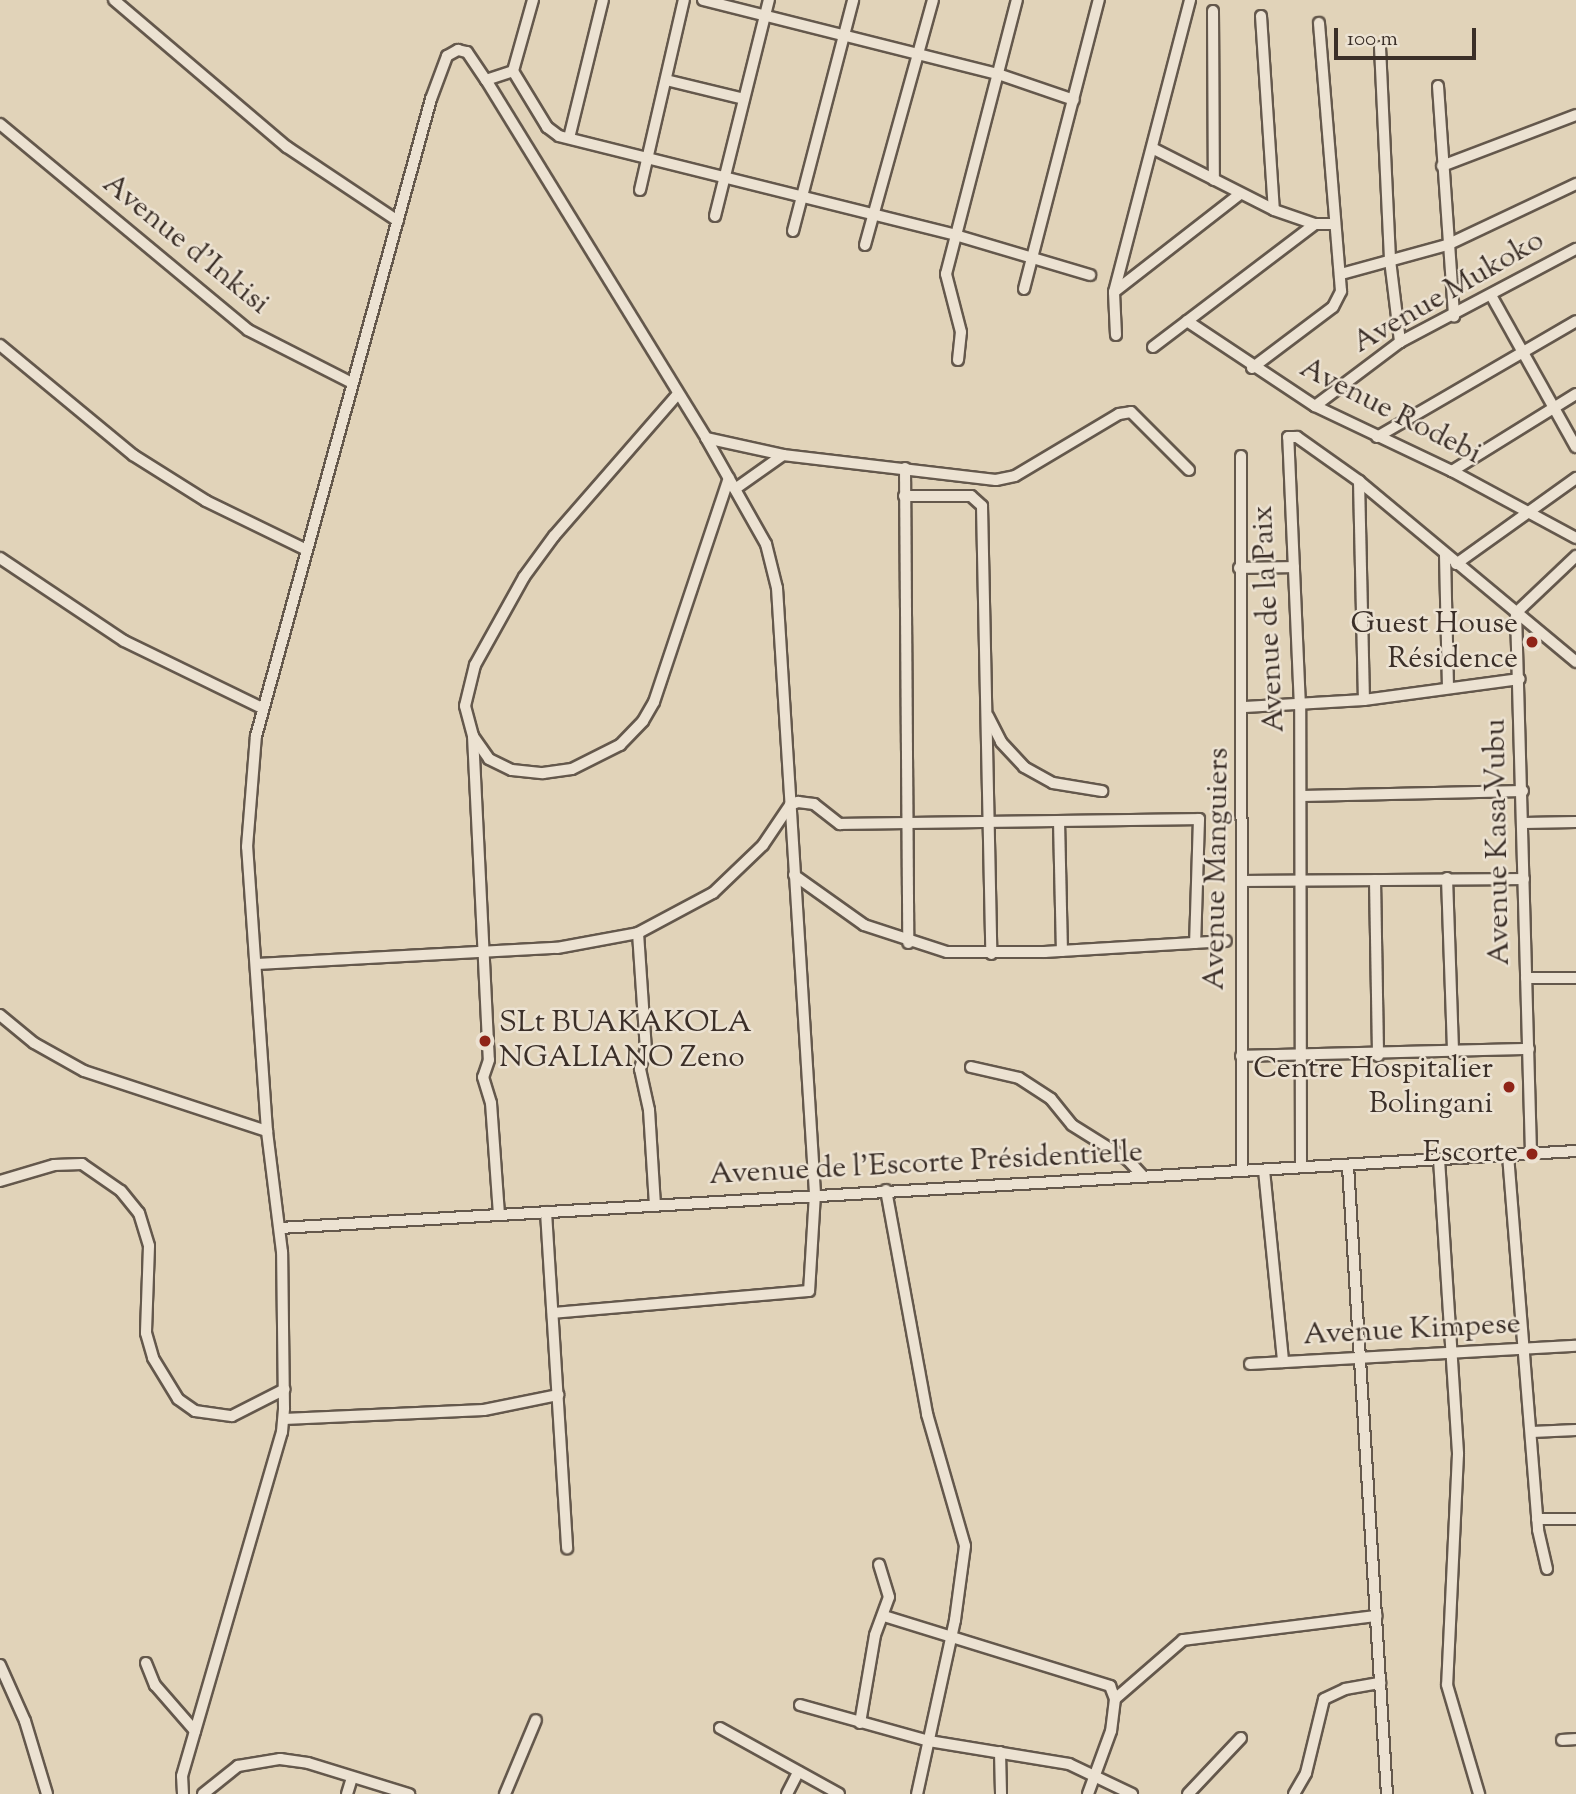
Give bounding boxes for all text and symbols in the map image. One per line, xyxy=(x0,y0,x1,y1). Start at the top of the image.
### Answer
scale bar xyxy=(1338,14,1480,58)
text: 100 m xyxy=(1347,25,1398,55)
street label: Avenue d'Inkisi xyxy=(94,167,276,323)
street label: Avenue Mukoko xyxy=(1347,224,1551,362)
street label: Avenue Rodebi xyxy=(1293,351,1487,473)
street label: Avenue de la Paix xyxy=(1246,504,1294,734)
place label: Guest House Résidence xyxy=(1351,607,1518,678)
marker: Guest House Résidence xyxy=(1524,634,1540,650)
street label: Avenue Kasa-Vubu xyxy=(1479,718,1519,966)
street label: Avenue Manguiers xyxy=(1198,747,1238,991)
place label: SLt BUAKAKOLA NGALIANO Zeno xyxy=(499,1006,752,1076)
marker: SLt BUAKAKOLA NGALIANO Zeno xyxy=(477,1033,493,1049)
place label: Centre Hospitalier Bolingani xyxy=(1253,1052,1493,1122)
marker: Centre Hospitalier Bolingani xyxy=(1499,1077,1519,1097)
street label: Avenue de l'Escorte Présidentielle xyxy=(708,1136,1144,1194)
place label: Escorte xyxy=(1423,1136,1518,1172)
marker: Escorte xyxy=(1524,1146,1540,1162)
street label: Avenue Kimpese xyxy=(1302,1307,1522,1355)

